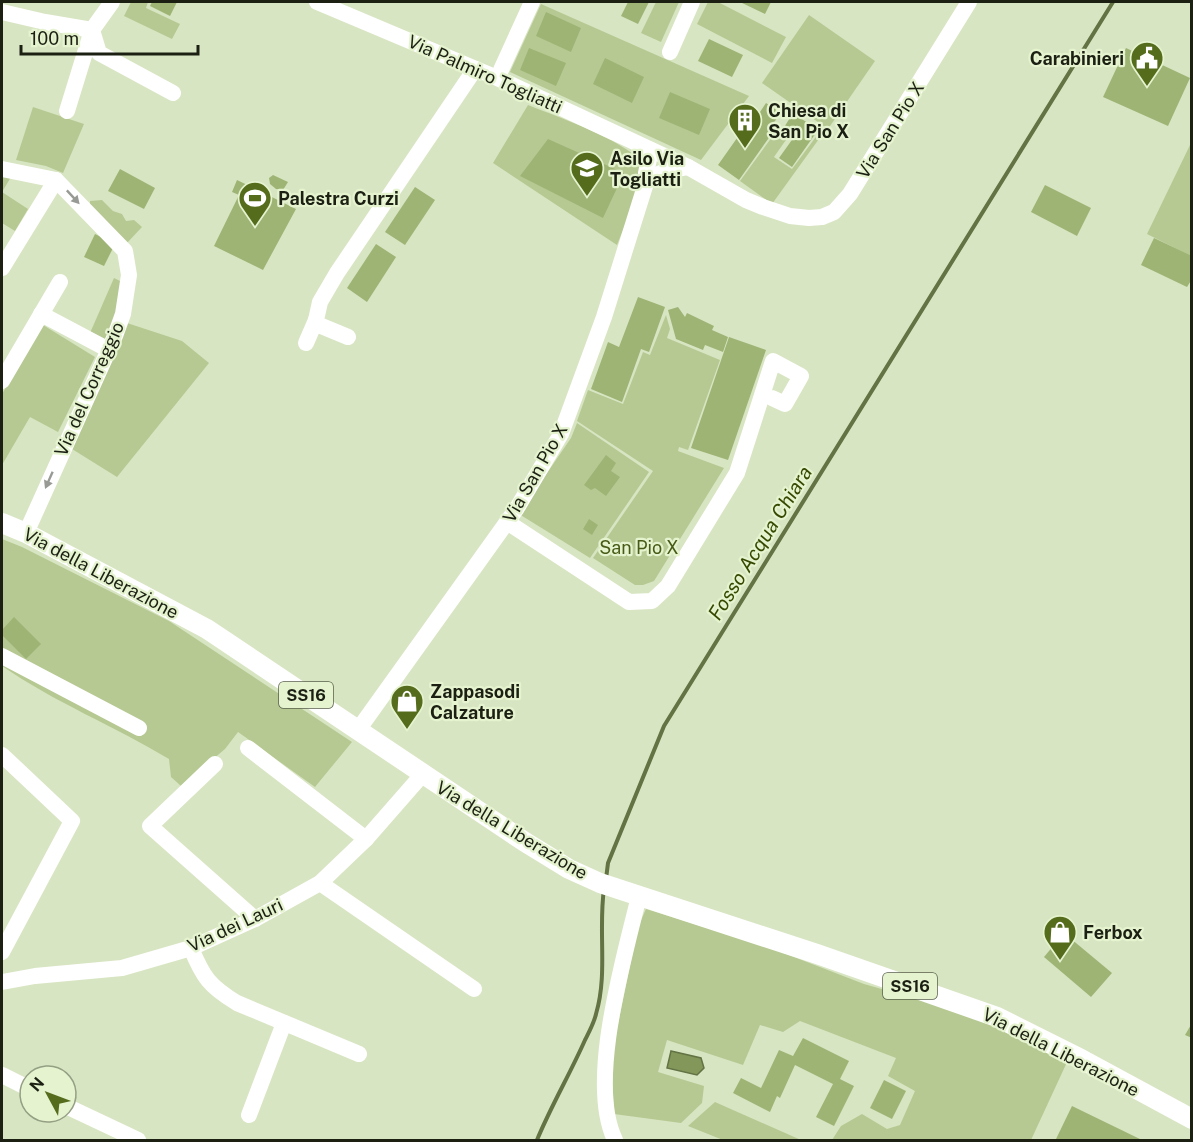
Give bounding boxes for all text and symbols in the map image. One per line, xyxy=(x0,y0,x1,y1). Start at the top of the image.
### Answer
scale bar xyxy=(21,18,198,56)
text: 100 m xyxy=(30,28,79,49)
street label: Via Palmiro Togliatti xyxy=(405,31,565,117)
public building icon: Carabinieri xyxy=(1129,40,1165,87)
place label: Carabinieri xyxy=(1030,48,1124,69)
street label: Via San Pio X xyxy=(852,78,928,182)
place label: Chiesa di San Pio X xyxy=(768,100,849,142)
building icon: Chiesa di San Pio X xyxy=(727,102,763,149)
place label: Asilo Via Togliatti xyxy=(610,148,684,190)
school or university icon: Asilo Via Togliatti xyxy=(569,150,605,197)
sports icon: Palestra Curzi xyxy=(237,180,273,227)
place label: Palestra Curzi xyxy=(278,188,399,209)
one-way arrow xyxy=(66,189,80,204)
street label: Via del Correggio xyxy=(50,319,128,459)
street label: Via San Pio X xyxy=(498,420,572,526)
water label: Fosso Acqua Chiara xyxy=(703,462,817,624)
one-way arrow xyxy=(44,472,54,490)
street label: Via della Liberazione xyxy=(20,523,182,623)
park label: San Pio X xyxy=(599,537,679,558)
place label: Zappasodi Calzature xyxy=(430,681,520,723)
road number: SS16 xyxy=(279,682,333,708)
shop icon: Zappasodi Calzature xyxy=(389,683,425,730)
street label: Via della Liberazione xyxy=(433,776,591,884)
street label: Via dei Lauri xyxy=(184,894,286,956)
shop icon: Ferbox xyxy=(1042,914,1078,961)
place label: Ferbox xyxy=(1083,922,1143,943)
road number: SS16 xyxy=(883,973,937,999)
street label: Via della Liberazione xyxy=(979,1003,1143,1101)
north arrow xyxy=(18,1064,78,1124)
text: N xyxy=(26,1074,48,1095)

